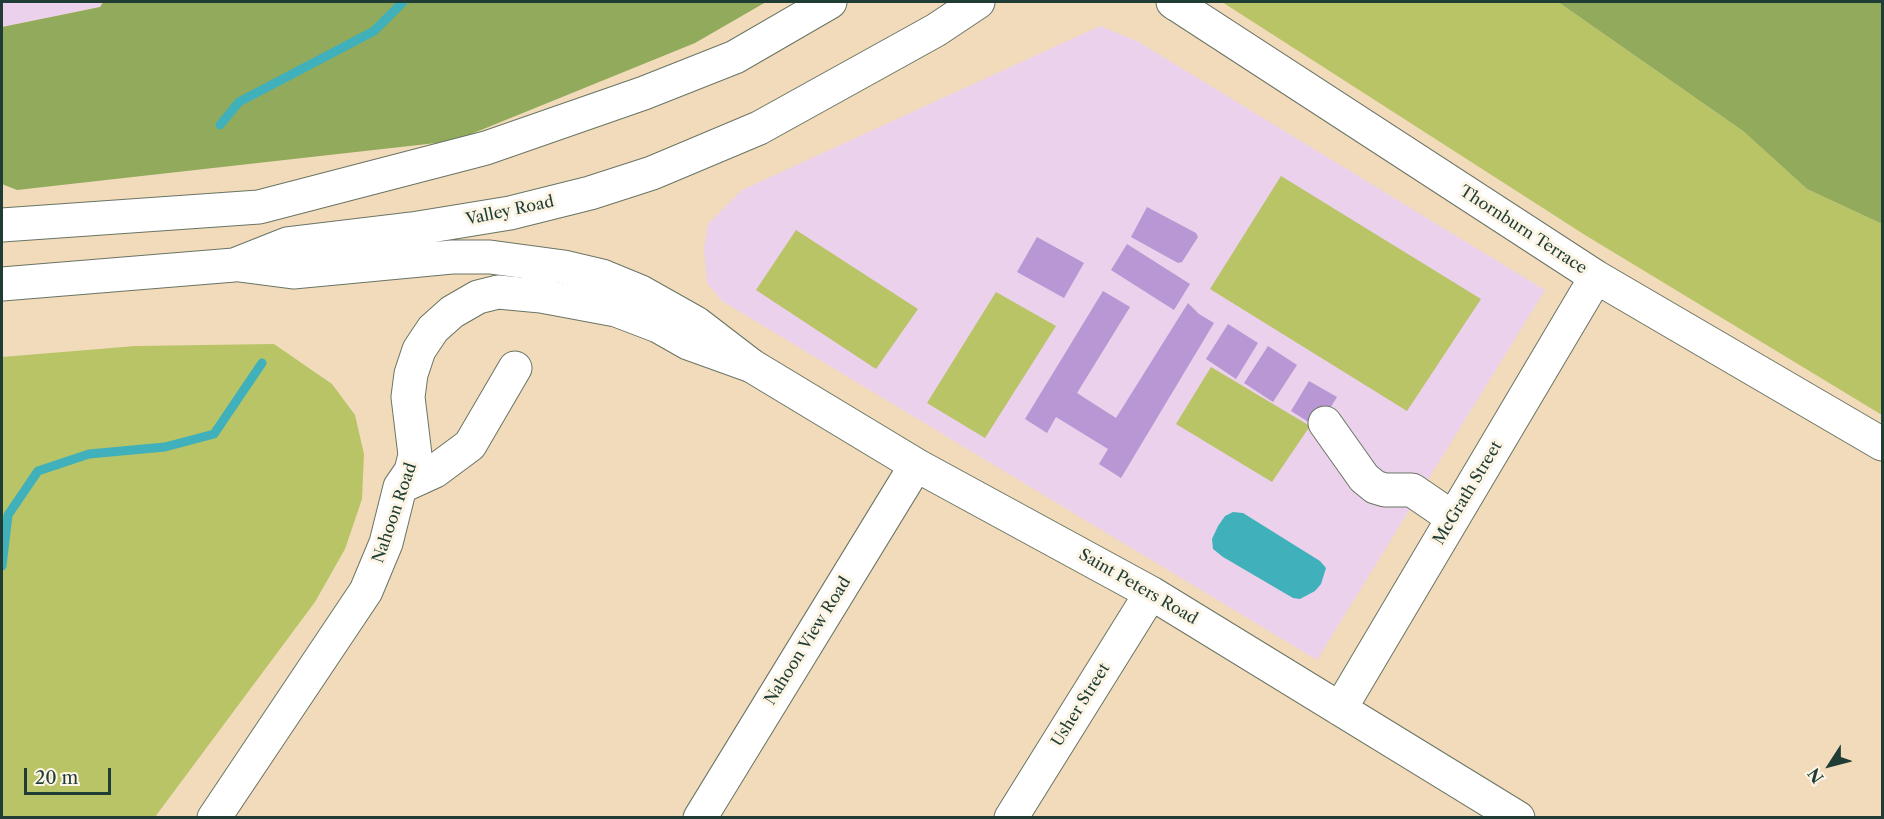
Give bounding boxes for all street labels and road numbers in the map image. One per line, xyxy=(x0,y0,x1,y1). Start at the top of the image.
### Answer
street label: Thornburn Terrace xyxy=(1456,182,1590,278)
street label: Valley Road xyxy=(464,192,556,230)
street label: McGrath Street xyxy=(1430,438,1506,548)
street label: Nahoon Road xyxy=(369,460,421,566)
street label: Saint Peters Road xyxy=(1075,545,1201,629)
street label: Nahoon View Road xyxy=(761,573,855,709)
street label: Usher Street xyxy=(1048,660,1114,750)

